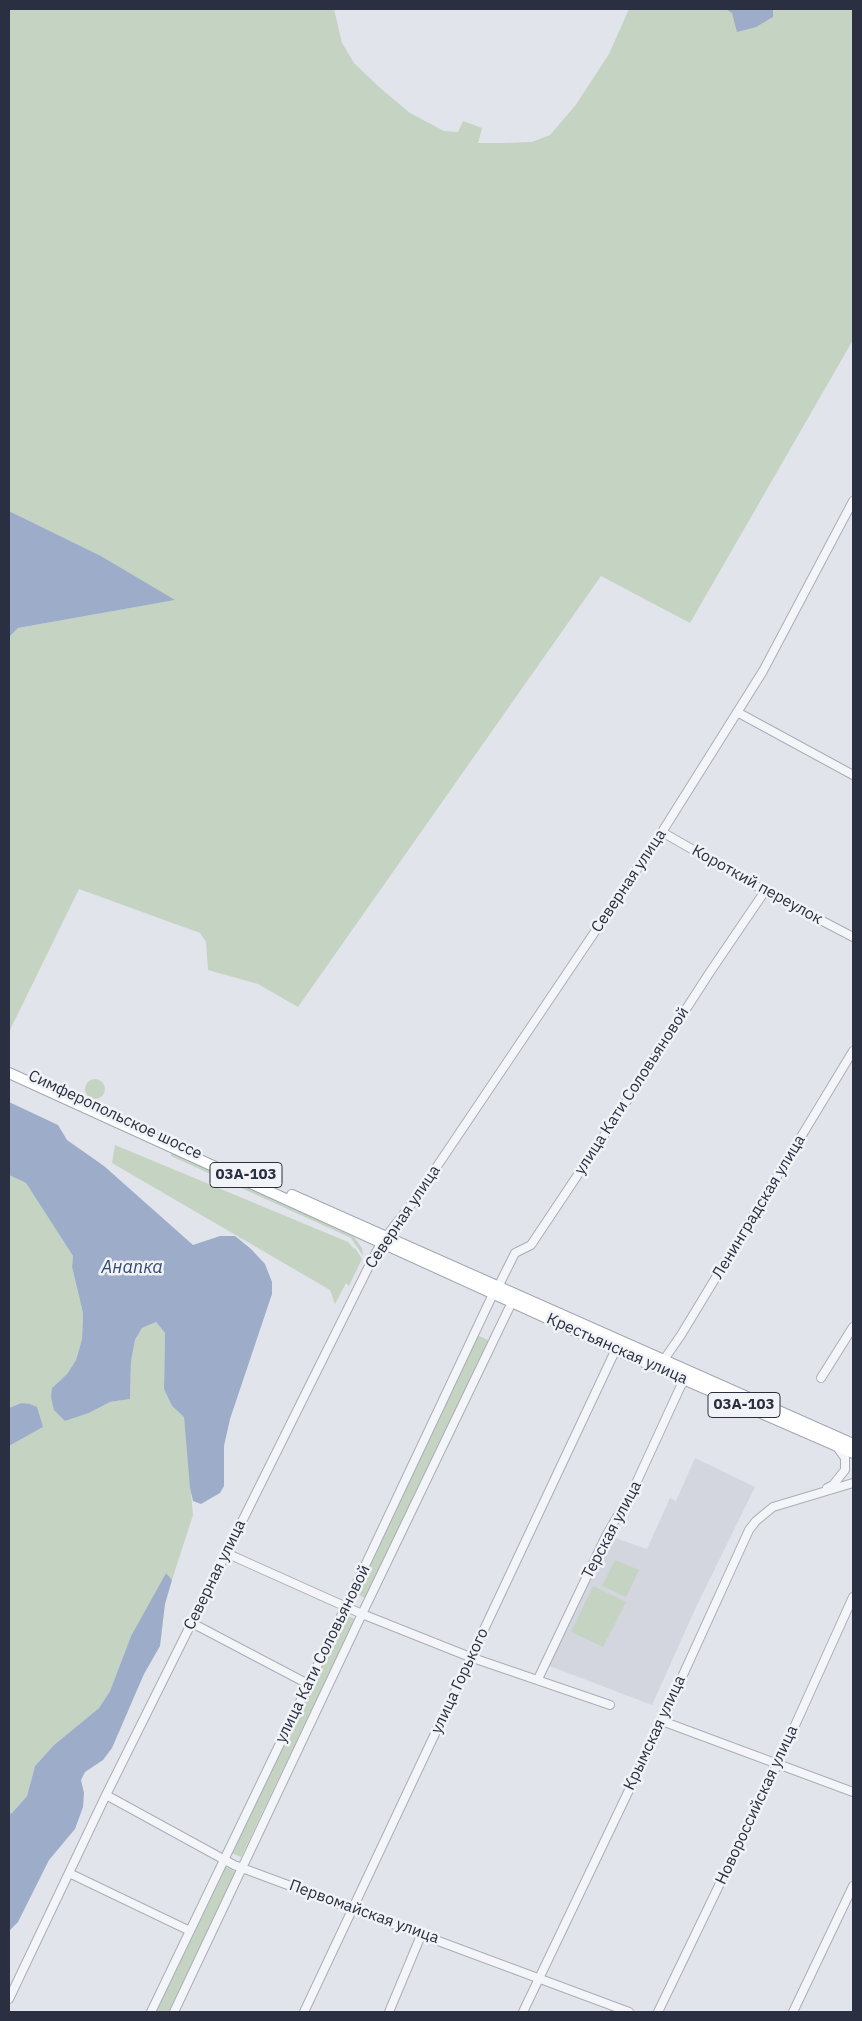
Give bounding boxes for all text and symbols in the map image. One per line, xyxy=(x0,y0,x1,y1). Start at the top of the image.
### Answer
street label: Северная улица xyxy=(587,826,671,936)
street label: Короткий переулок xyxy=(688,841,826,929)
street label: улица Кати Соловьяновой xyxy=(571,1004,693,1178)
street label: Симферопольское шоссе xyxy=(25,1066,205,1164)
street label: Ленинградская улица xyxy=(708,1132,810,1282)
road number: 03А-103 xyxy=(210,1162,282,1188)
street label: Северная улица xyxy=(361,1162,445,1272)
water label: Анапка xyxy=(101,1257,163,1279)
street label: Крестьянская улица xyxy=(543,1309,691,1389)
road number: 03А-103 xyxy=(708,1392,780,1418)
street label: Терская улица xyxy=(578,1478,646,1582)
street label: Северная улица xyxy=(180,1517,250,1633)
street label: улица Кати Соловьяновой xyxy=(271,1562,375,1746)
street label: улица Горького xyxy=(427,1625,493,1737)
street label: Крымская улица xyxy=(620,1673,690,1793)
street label: Новороссийская улица xyxy=(712,1723,802,1887)
street label: Первомайская улица xyxy=(286,1876,442,1948)

